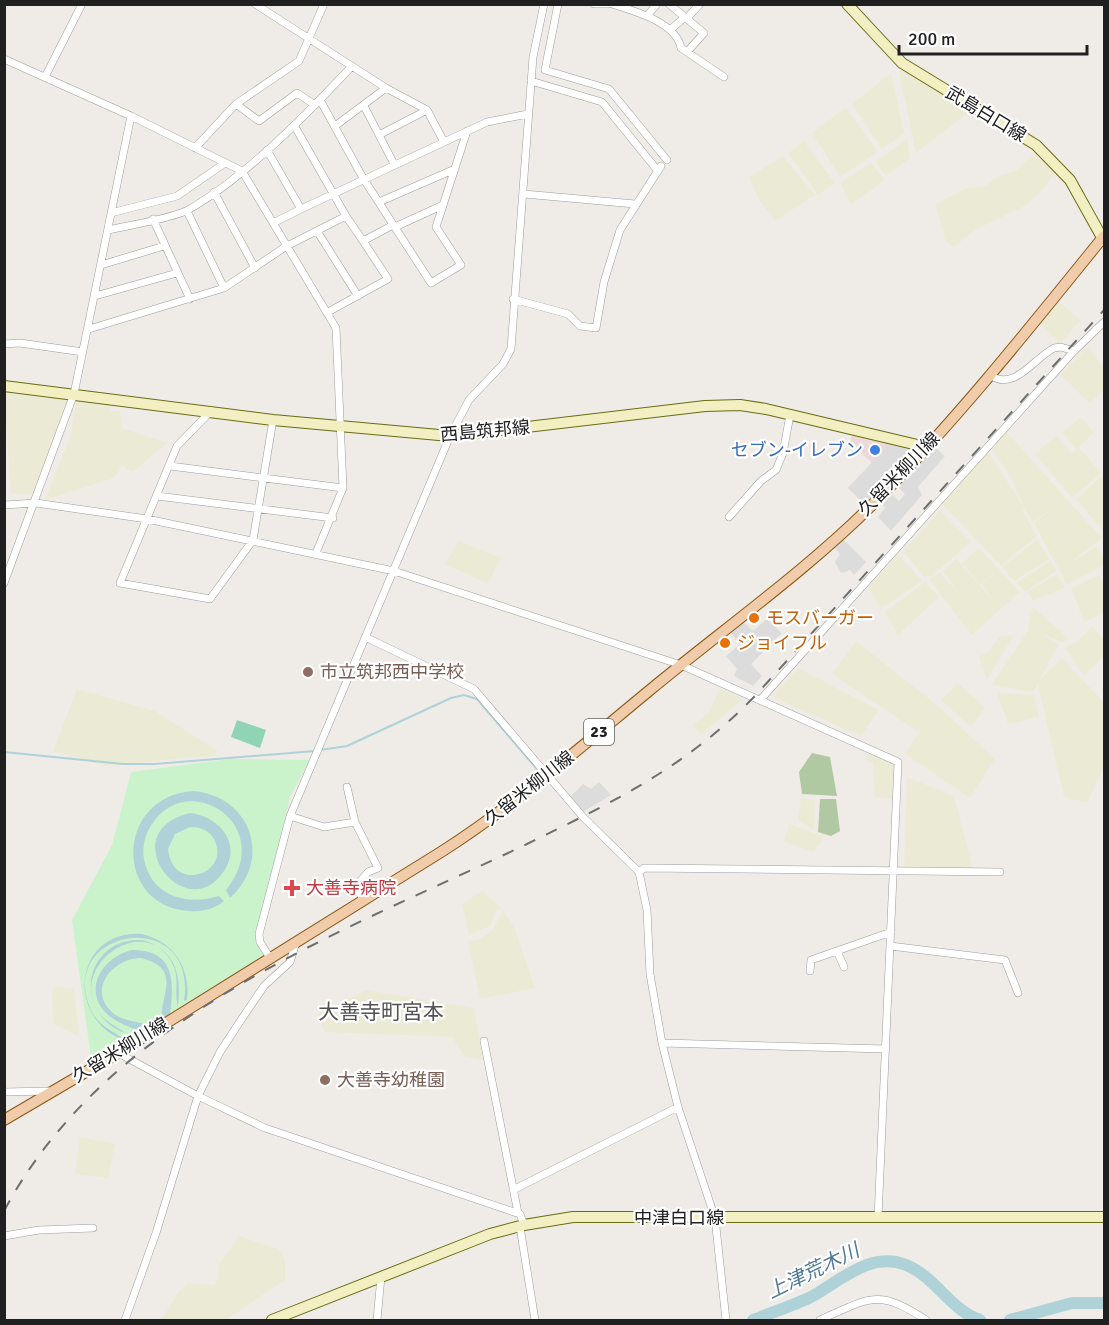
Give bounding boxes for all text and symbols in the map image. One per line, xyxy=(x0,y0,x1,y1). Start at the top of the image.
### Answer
scale bar xyxy=(899,18,1086,56)
text: 200 m xyxy=(908,28,955,50)
street label: 武島白口線 xyxy=(942,81,1030,147)
street label: 西島筑邦線 xyxy=(439,416,531,446)
street label: 久留米柳川線 xyxy=(854,428,944,520)
place label: セブン-イレブン xyxy=(731,439,863,461)
marker: セブン-イレブン xyxy=(868,443,882,457)
place label: モスバーガー xyxy=(766,607,874,629)
marker: モスバーガー xyxy=(747,611,761,625)
place label: ジョイフル xyxy=(737,632,827,654)
marker: ジョイフル xyxy=(718,636,732,650)
place label: 市立筑邦西中学校 xyxy=(320,661,464,683)
marker: 市立筑邦西中学校 xyxy=(301,665,315,679)
road number: 23 xyxy=(584,719,614,745)
street label: 久留米柳川線 xyxy=(480,746,578,830)
place label: 大善寺病院 xyxy=(306,877,396,899)
marker: 大善寺病院 xyxy=(283,879,301,897)
district label: 大善寺町宮本 xyxy=(318,999,444,1025)
street label: 久留米柳川線 xyxy=(68,1013,172,1087)
place label: 大善寺幼稚園 xyxy=(337,1069,445,1091)
marker: 大善寺幼稚園 xyxy=(318,1073,332,1087)
street label: 中津白口線 xyxy=(634,1207,724,1229)
water label: 上津荒木川 xyxy=(763,1237,865,1304)

